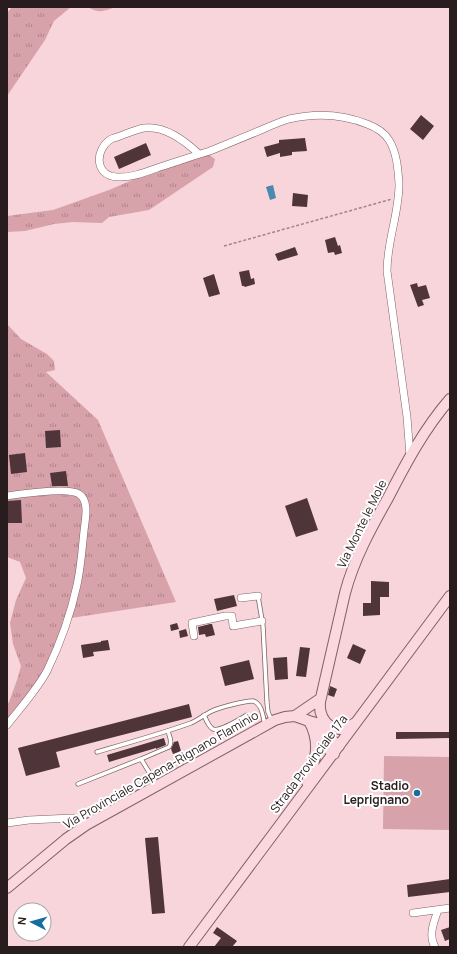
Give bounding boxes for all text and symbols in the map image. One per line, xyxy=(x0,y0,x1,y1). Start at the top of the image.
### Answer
street label: Via Monte le Mole xyxy=(333,477,390,571)
street label: Via Provinciale Capena-Rignano Flaminio xyxy=(60,707,261,833)
street label: Strada Provinciale 17a xyxy=(266,711,351,816)
place label: Stadio Leprignano xyxy=(343,777,409,808)
marker: Stadio Leprignano xyxy=(412,788,422,798)
north arrow xyxy=(12,902,52,942)
text: N xyxy=(14,916,29,926)

